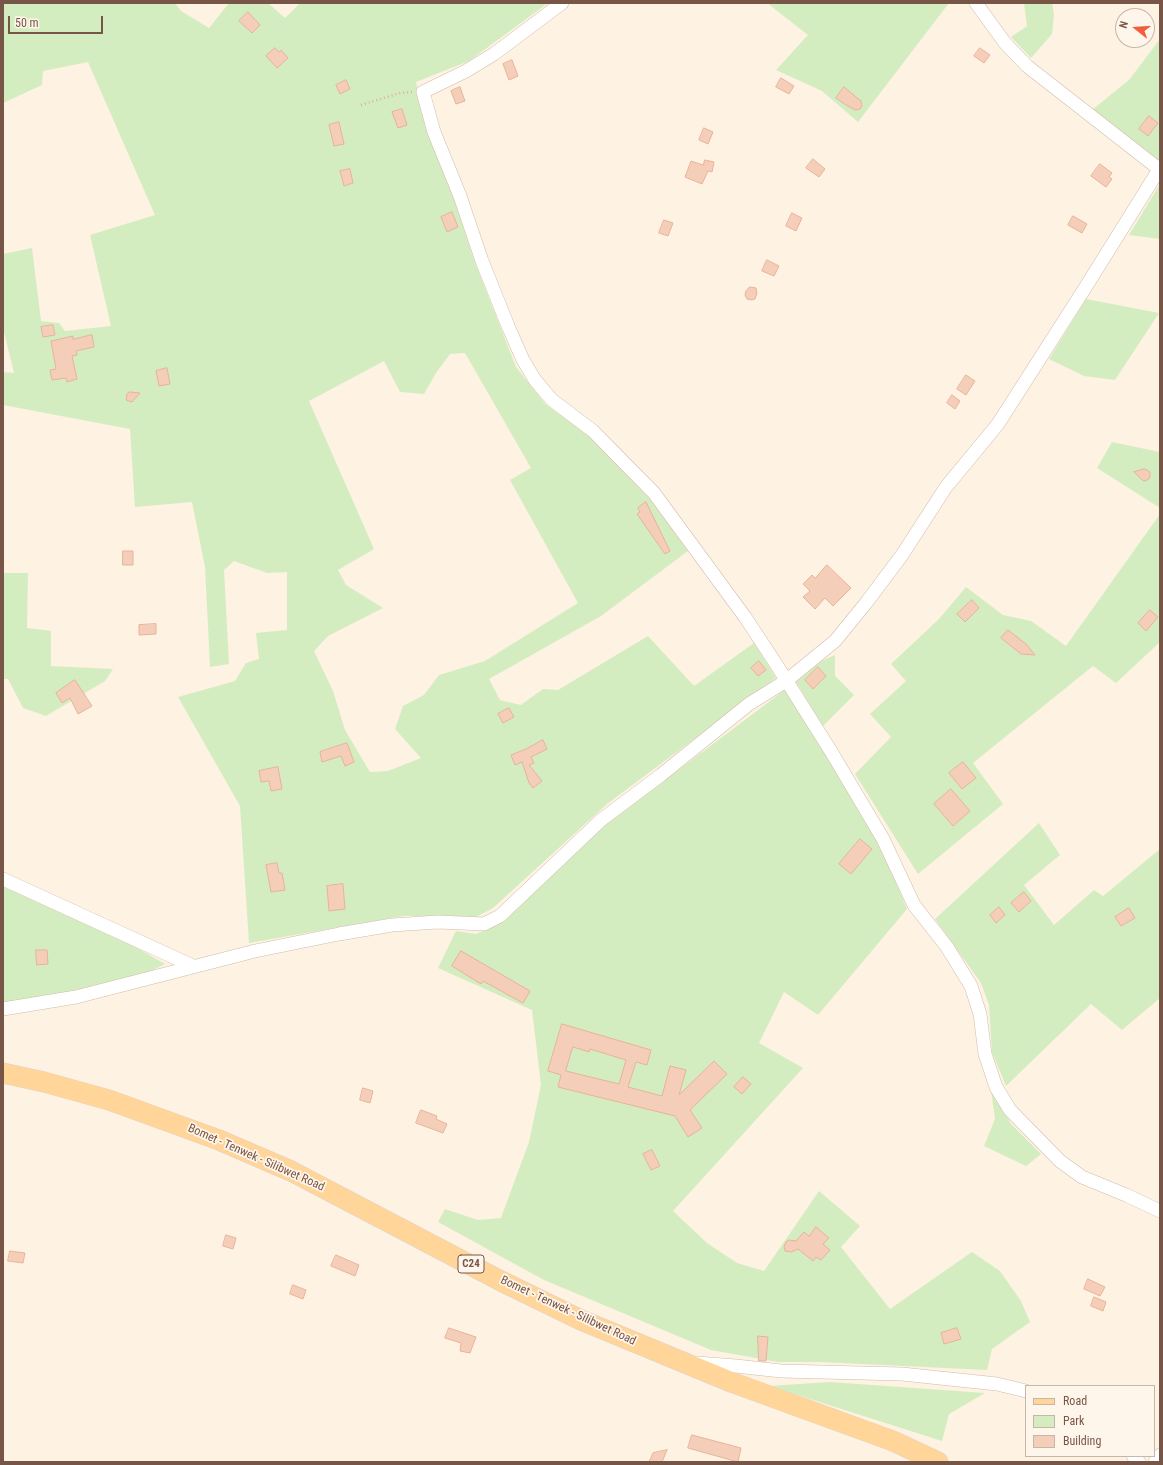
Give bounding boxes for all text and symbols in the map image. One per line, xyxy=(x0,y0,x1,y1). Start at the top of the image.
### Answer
scale bar xyxy=(10,8,105,34)
north arrow xyxy=(1115,8,1155,48)
text: 50 m xyxy=(15,16,39,30)
text: N xyxy=(1117,20,1131,30)
street label: Bomet - Tenwek - Silibwet Road xyxy=(186,1121,326,1195)
road number: C24 xyxy=(458,1255,484,1273)
street label: Bomet - Tenwek - Silibwet Road xyxy=(498,1273,638,1349)
legend xyxy=(1025,1385,1155,1457)
text: Road xyxy=(1063,1394,1087,1408)
text: Park xyxy=(1063,1414,1084,1428)
text: Building xyxy=(1063,1434,1101,1448)

